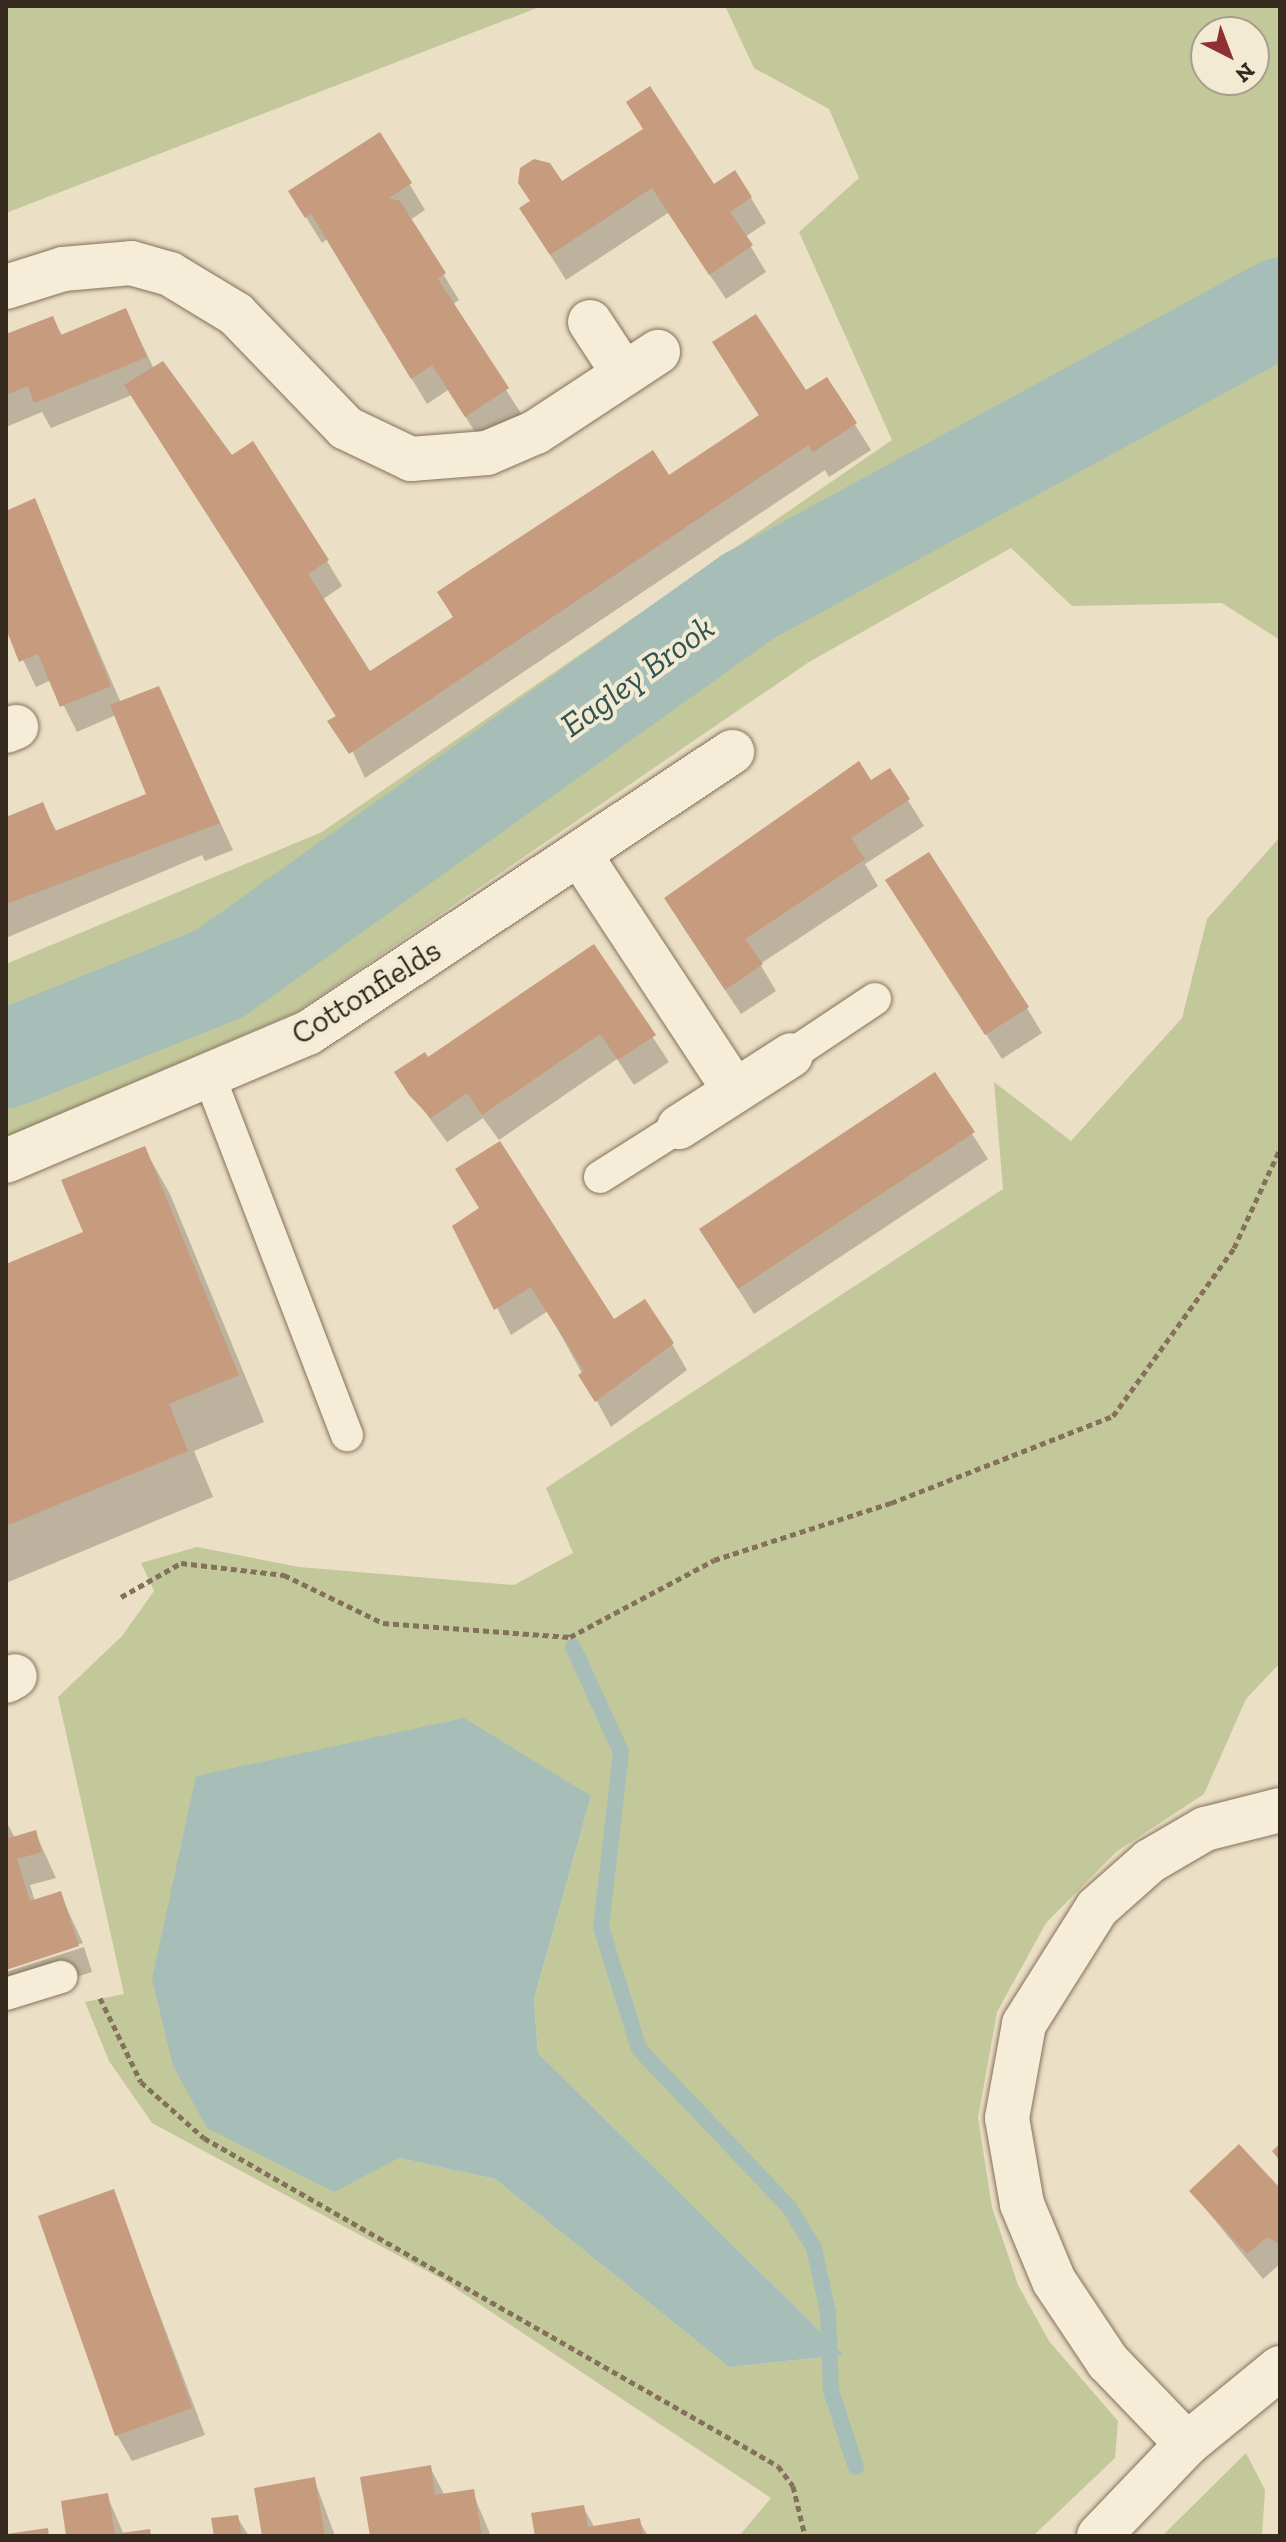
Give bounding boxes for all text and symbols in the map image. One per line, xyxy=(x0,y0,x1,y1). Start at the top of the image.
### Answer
north arrow xyxy=(1190,16,1270,96)
text: N xyxy=(1230,57,1260,88)
water label: Eagley Brook xyxy=(552,607,722,745)
street label: Cottonfields xyxy=(284,931,448,1053)

